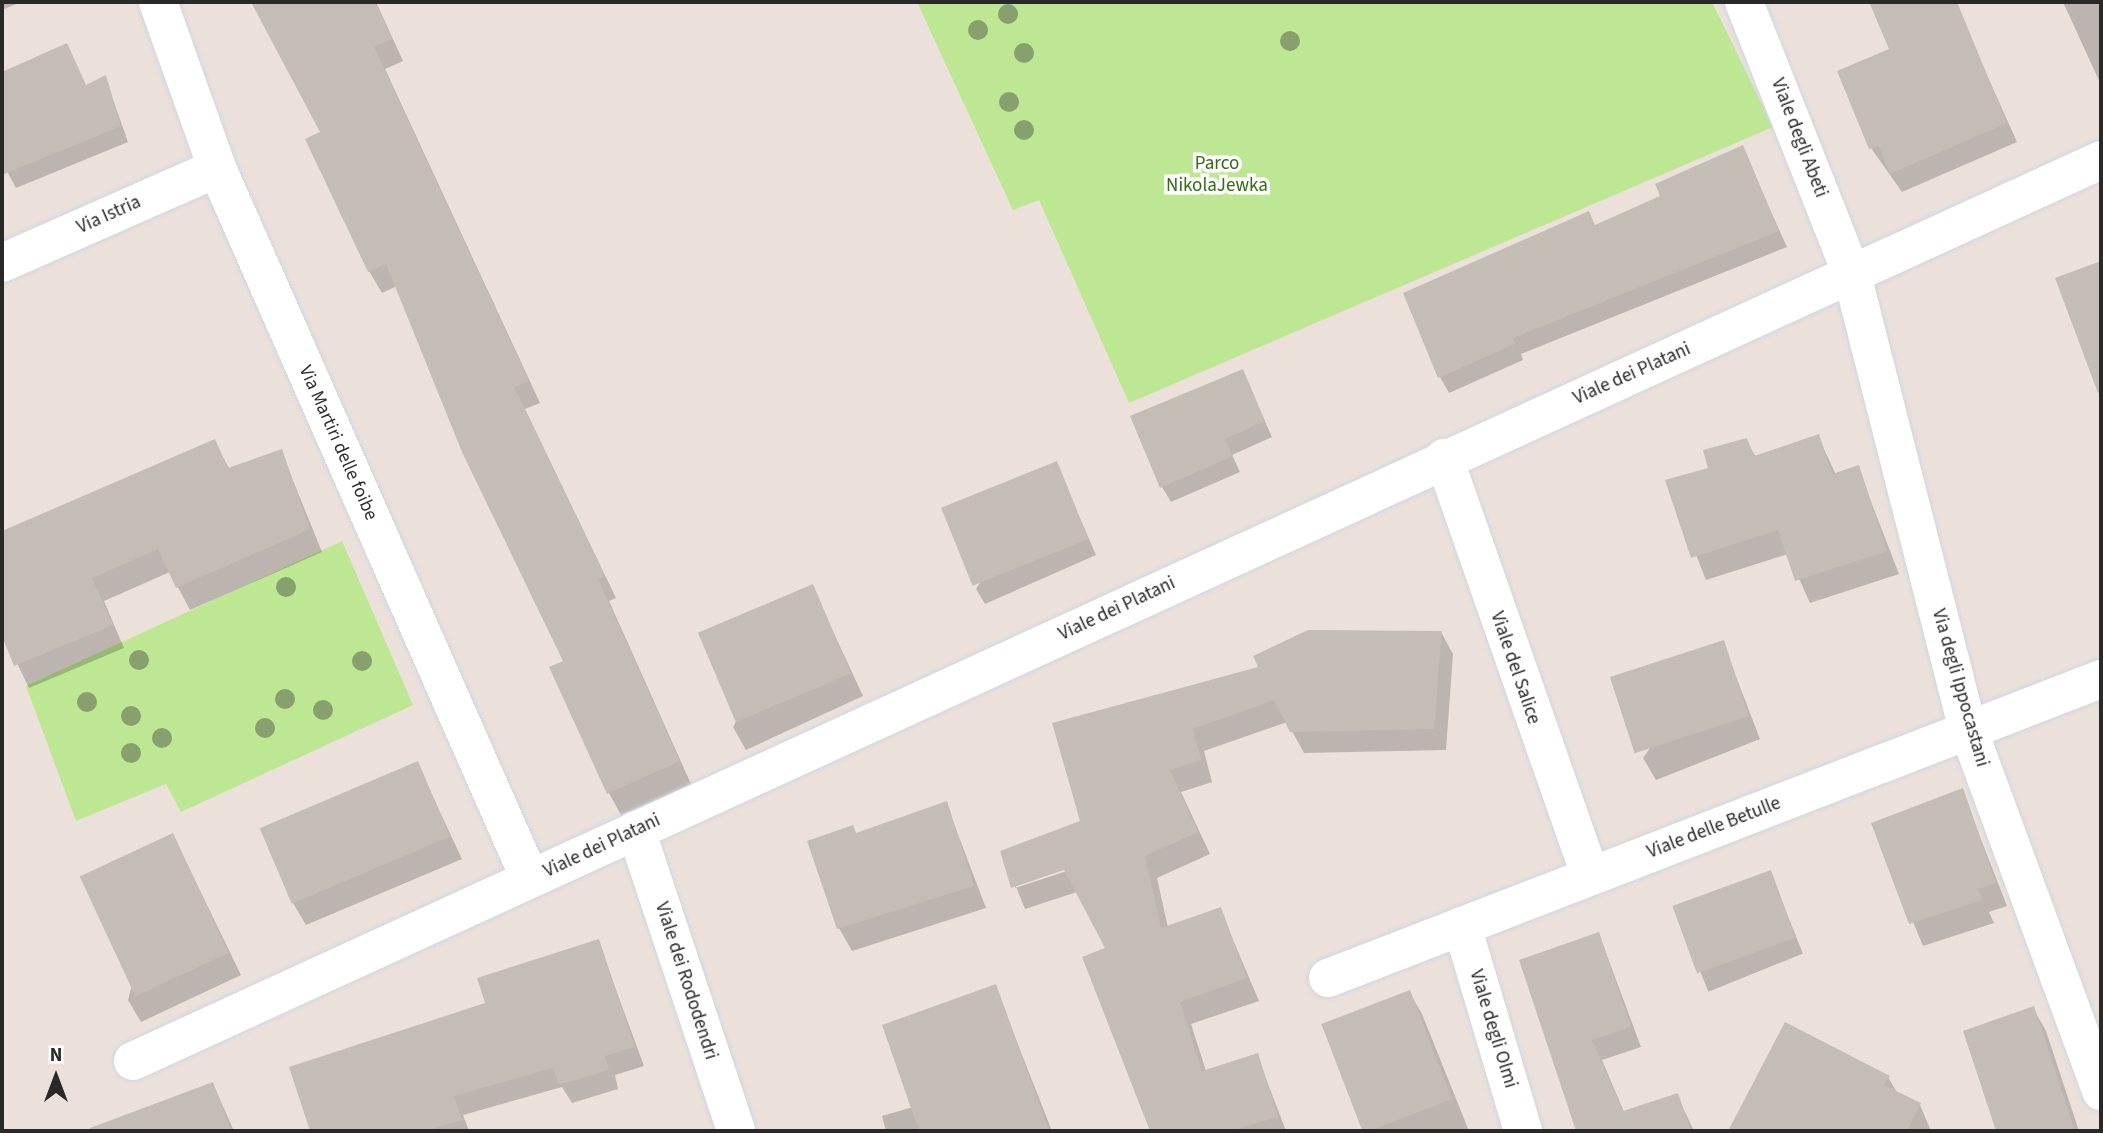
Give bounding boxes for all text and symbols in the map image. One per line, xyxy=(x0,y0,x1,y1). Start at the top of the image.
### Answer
street label: Viale degli Abeti xyxy=(1766,75,1832,201)
park label: Parco NikolaJewka xyxy=(1166,153,1268,197)
street label: Via Istria xyxy=(73,191,145,239)
street label: Viale dei Platani xyxy=(1570,338,1694,410)
street label: Via Martiri delle foibe xyxy=(294,362,382,524)
street label: Viale dei Platani xyxy=(1055,572,1179,646)
street label: Via degli Ippocastani xyxy=(1927,606,1993,770)
street label: Viale del Salice xyxy=(1485,609,1545,727)
street label: Viale delle Betulle xyxy=(1644,792,1784,864)
street label: Viale dei Platani xyxy=(540,809,664,883)
street label: Viale dei Rododendri xyxy=(650,899,722,1063)
street label: Viale degli Olmi xyxy=(1464,967,1522,1091)
north arrow xyxy=(21,1042,91,1112)
text: N xyxy=(50,1042,62,1069)

